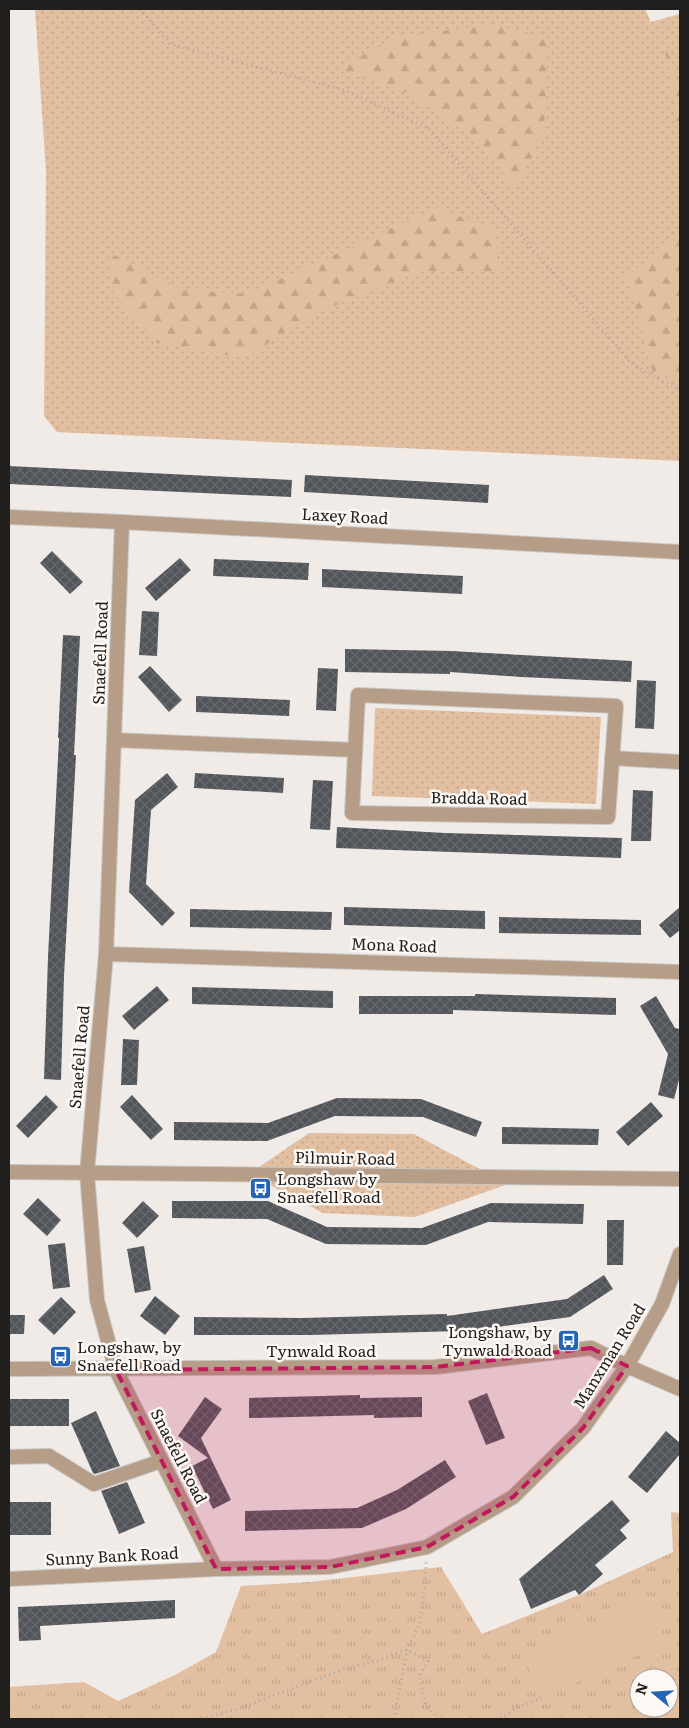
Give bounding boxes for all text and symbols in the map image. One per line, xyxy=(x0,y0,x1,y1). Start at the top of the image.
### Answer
street label: Laxey Road xyxy=(301,501,389,529)
street label: Snaefell Road xyxy=(85,600,113,705)
street label: Bradda Road xyxy=(430,784,528,810)
street label: Mona Road xyxy=(351,931,438,958)
street label: Snaefell Road xyxy=(62,1004,95,1110)
street label: Pilmuir Road xyxy=(295,1144,396,1170)
place label: Longshaw by Snaefell Road xyxy=(277,1166,381,1208)
bus stop icon: Longshaw by Snaefell Road xyxy=(249,1176,273,1200)
street label: Manxman Road xyxy=(566,1298,650,1413)
place label: Longshaw, by Tynwald Road xyxy=(442,1319,553,1361)
bus stop icon: Longshaw, by Tynwald Road xyxy=(556,1329,580,1353)
place label: Longshaw, by Snaefell Road xyxy=(77,1334,182,1376)
street label: Tynwald Road xyxy=(266,1338,376,1362)
bus stop icon: Longshaw, by Snaefell Road xyxy=(49,1344,73,1368)
street label: Snaefell Road xyxy=(146,1404,214,1507)
street label: Sunny Bank Road xyxy=(45,1540,179,1570)
north arrow xyxy=(629,1668,679,1718)
text: N xyxy=(629,1680,652,1697)

